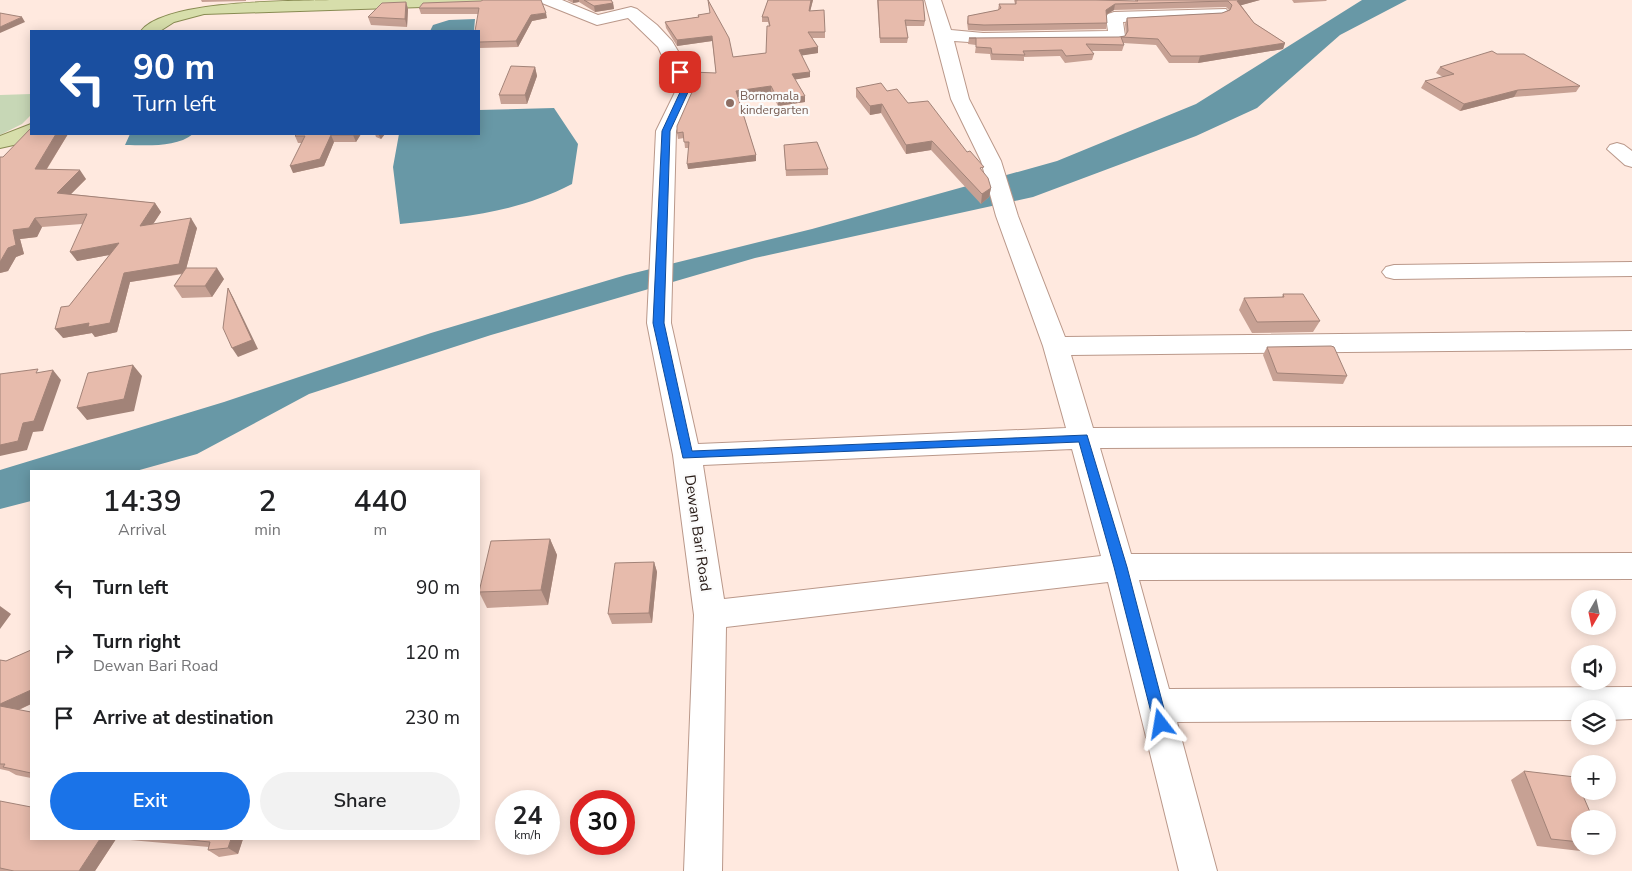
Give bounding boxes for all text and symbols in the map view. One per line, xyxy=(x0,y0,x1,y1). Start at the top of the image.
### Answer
text: 90 m xyxy=(133,44,215,91)
icon: left xyxy=(50,50,115,115)
pin xyxy=(659,51,701,93)
icon: arrive xyxy=(666,58,694,86)
place label: Bornomala kindergarten xyxy=(740,88,809,118)
text: Turn left xyxy=(133,89,216,119)
marker: Bornomala kindergarten xyxy=(724,97,736,109)
street label: Dewan Bari Road xyxy=(680,473,716,593)
text: 14:39 xyxy=(103,481,182,522)
text: 2 xyxy=(259,481,277,522)
text: 440 xyxy=(353,481,407,522)
text: Arrival xyxy=(118,519,166,541)
text: min xyxy=(254,519,281,541)
text: m xyxy=(374,519,387,541)
icon: left xyxy=(50,574,78,602)
text: Turn left xyxy=(93,575,168,601)
text: 90 m xyxy=(416,575,460,601)
north arrow xyxy=(1571,590,1616,635)
map controls xyxy=(1571,590,1616,855)
text: Turn right xyxy=(93,629,180,655)
icon: right xyxy=(50,639,78,667)
text: 120 m xyxy=(405,640,460,666)
button: sound xyxy=(1571,645,1616,690)
text: Dewan Bari Road xyxy=(93,655,218,677)
position arrow xyxy=(1134,697,1186,749)
button: layers xyxy=(1571,700,1616,745)
icon: arrive xyxy=(50,704,78,732)
text: Arrive at destination xyxy=(93,705,274,731)
text: 230 m xyxy=(405,705,460,731)
button: + xyxy=(1571,755,1616,800)
button: Exit xyxy=(50,772,250,830)
button: Share xyxy=(260,772,460,830)
speed limit sign: 30 xyxy=(570,790,635,855)
text: 24 xyxy=(512,799,543,833)
button: − xyxy=(1571,810,1616,855)
text: km/h xyxy=(514,827,541,843)

